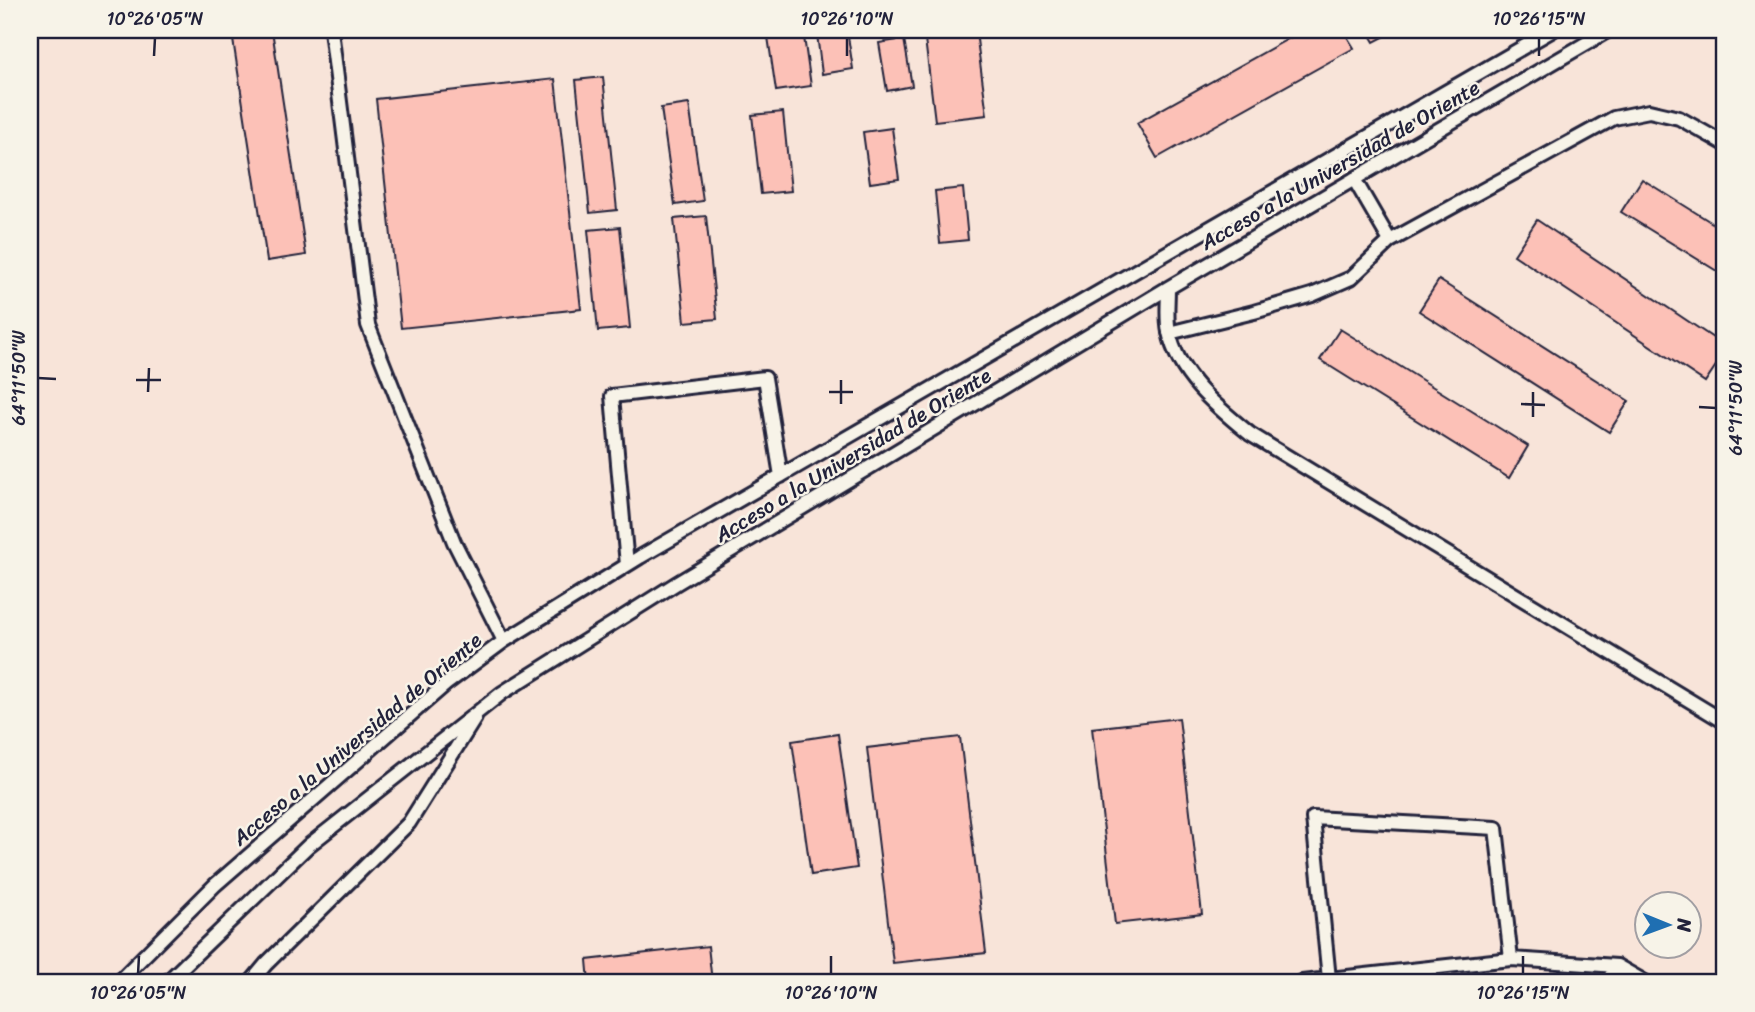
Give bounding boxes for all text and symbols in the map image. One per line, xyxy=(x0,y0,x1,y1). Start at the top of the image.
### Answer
text: 10°26'05"N xyxy=(107,3,204,35)
text: 10°26'10"N xyxy=(800,3,894,35)
text: 10°26'15"N xyxy=(1493,3,1586,35)
street label: Acceso a la Universidad de Oriente xyxy=(1192,69,1487,261)
text: 64°11'50"W xyxy=(3,329,35,426)
street label: Acceso a la Universidad de Oriente xyxy=(706,357,999,554)
text: 64°11'50"W xyxy=(1720,359,1752,456)
street label: Acceso a la Universidad de Oriente xyxy=(222,622,491,856)
north arrow xyxy=(1632,890,1702,960)
text: N xyxy=(1668,917,1701,933)
text: 10°26'05"N xyxy=(90,977,187,1009)
text: 10°26'10"N xyxy=(784,977,878,1009)
text: 10°26'15"N xyxy=(1477,977,1570,1009)

